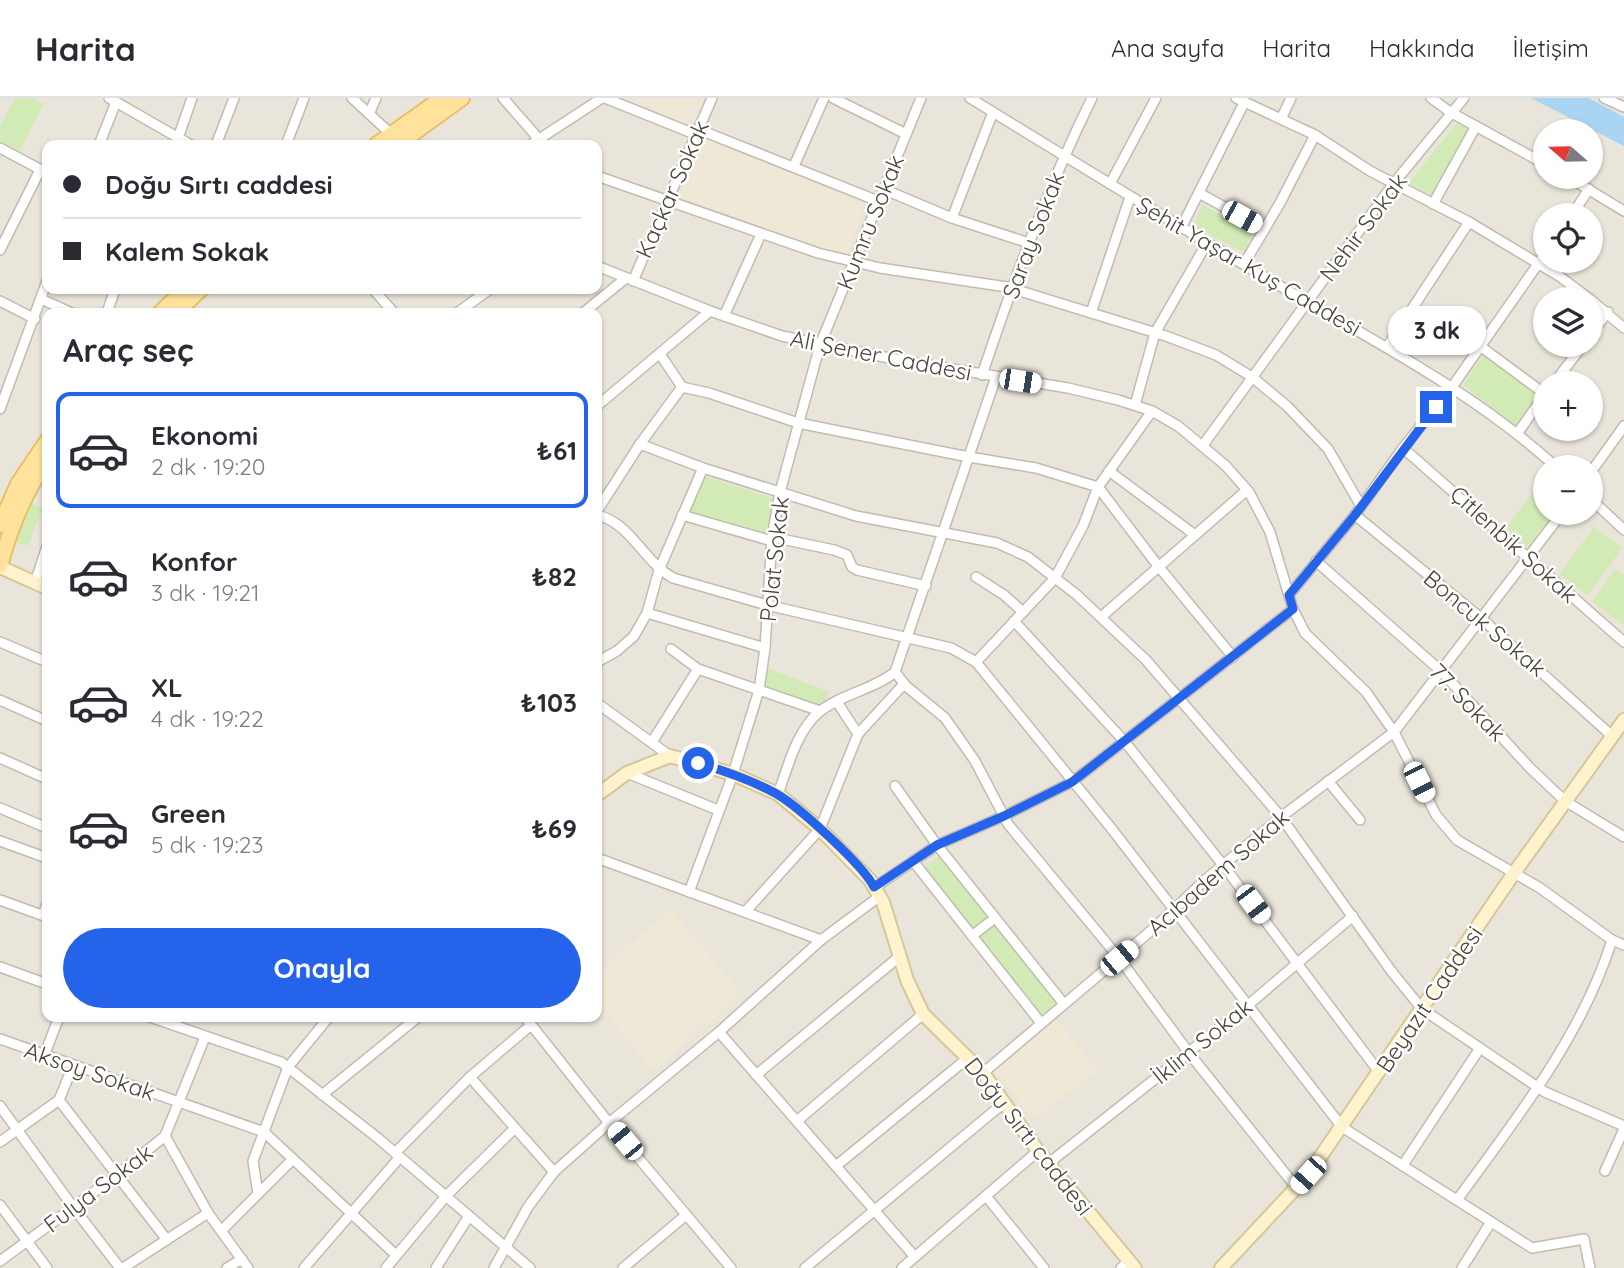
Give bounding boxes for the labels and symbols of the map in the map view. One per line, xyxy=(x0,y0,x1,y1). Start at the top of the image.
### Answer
street label: Kaçkar Sokak xyxy=(629,116,715,262)
north arrow xyxy=(1533,119,1603,189)
street label: Kumru Sokak xyxy=(830,150,910,294)
street label: Saray Sokak xyxy=(995,167,1071,303)
street label: Nehir Sokak xyxy=(1313,167,1413,287)
street label: Şehit Yaşar Kuş Caddesi xyxy=(1131,190,1367,342)
car xyxy=(1219,198,1266,236)
callout: 3 dk xyxy=(1387,306,1485,354)
street label: Ali Şener Caddesi xyxy=(788,323,974,387)
car xyxy=(998,367,1043,395)
route end xyxy=(1420,391,1452,423)
street label: Çitlenbik Sokak xyxy=(1444,479,1584,609)
street label: Polat Sokak xyxy=(753,495,795,623)
street label: Boncuk Sokak xyxy=(1418,563,1552,683)
street label: 77. Sokak xyxy=(1424,657,1512,747)
route start xyxy=(682,747,714,779)
car xyxy=(1401,759,1438,805)
street label: Acıbadem Sokak xyxy=(1141,802,1295,942)
car xyxy=(1232,881,1275,927)
street label: Beyazıt Caddesi xyxy=(1369,920,1489,1078)
car xyxy=(1097,936,1142,980)
street label: İklim Sokak xyxy=(1146,992,1258,1090)
street label: Aksoy Sokak xyxy=(21,1035,159,1107)
street label: Doğu Sırtı caddesi xyxy=(958,1051,1100,1221)
car xyxy=(604,1118,647,1164)
street label: Fulya Sokak xyxy=(38,1138,158,1238)
car xyxy=(1287,1152,1330,1198)

